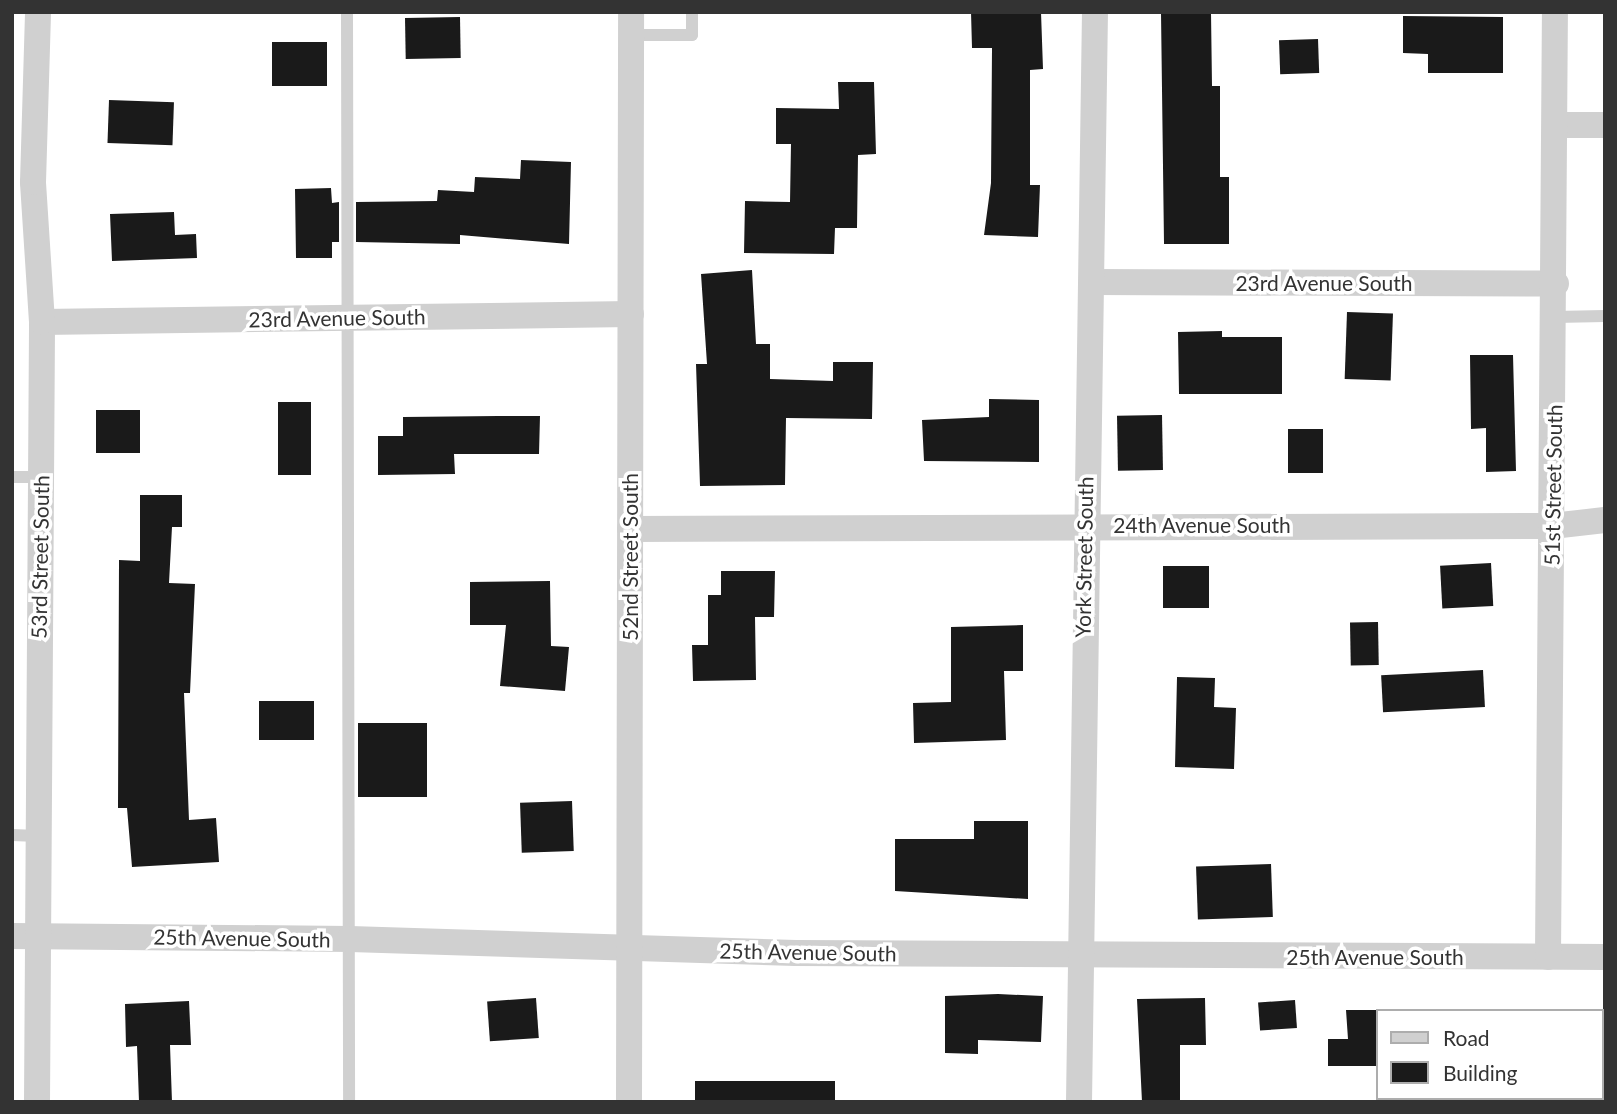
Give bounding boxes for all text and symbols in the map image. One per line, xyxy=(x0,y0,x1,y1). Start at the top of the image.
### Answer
street label: 23rd Avenue South xyxy=(1235,270,1413,296)
street label: 23rd Avenue South xyxy=(248,304,426,332)
street label: 51st Street South xyxy=(1539,404,1567,566)
street label: 52nd Street South xyxy=(617,473,643,641)
street label: 53rd Street South xyxy=(26,475,54,639)
street label: York Street South xyxy=(1070,476,1098,638)
street label: 24th Avenue South xyxy=(1113,512,1291,538)
street label: 25th Avenue South xyxy=(153,924,331,952)
street label: 25th Avenue South xyxy=(719,938,897,966)
street label: 25th Avenue South xyxy=(1286,944,1464,970)
legend xyxy=(1376,1009,1603,1100)
text: Road xyxy=(1443,1025,1490,1050)
text: Building xyxy=(1443,1060,1518,1085)

